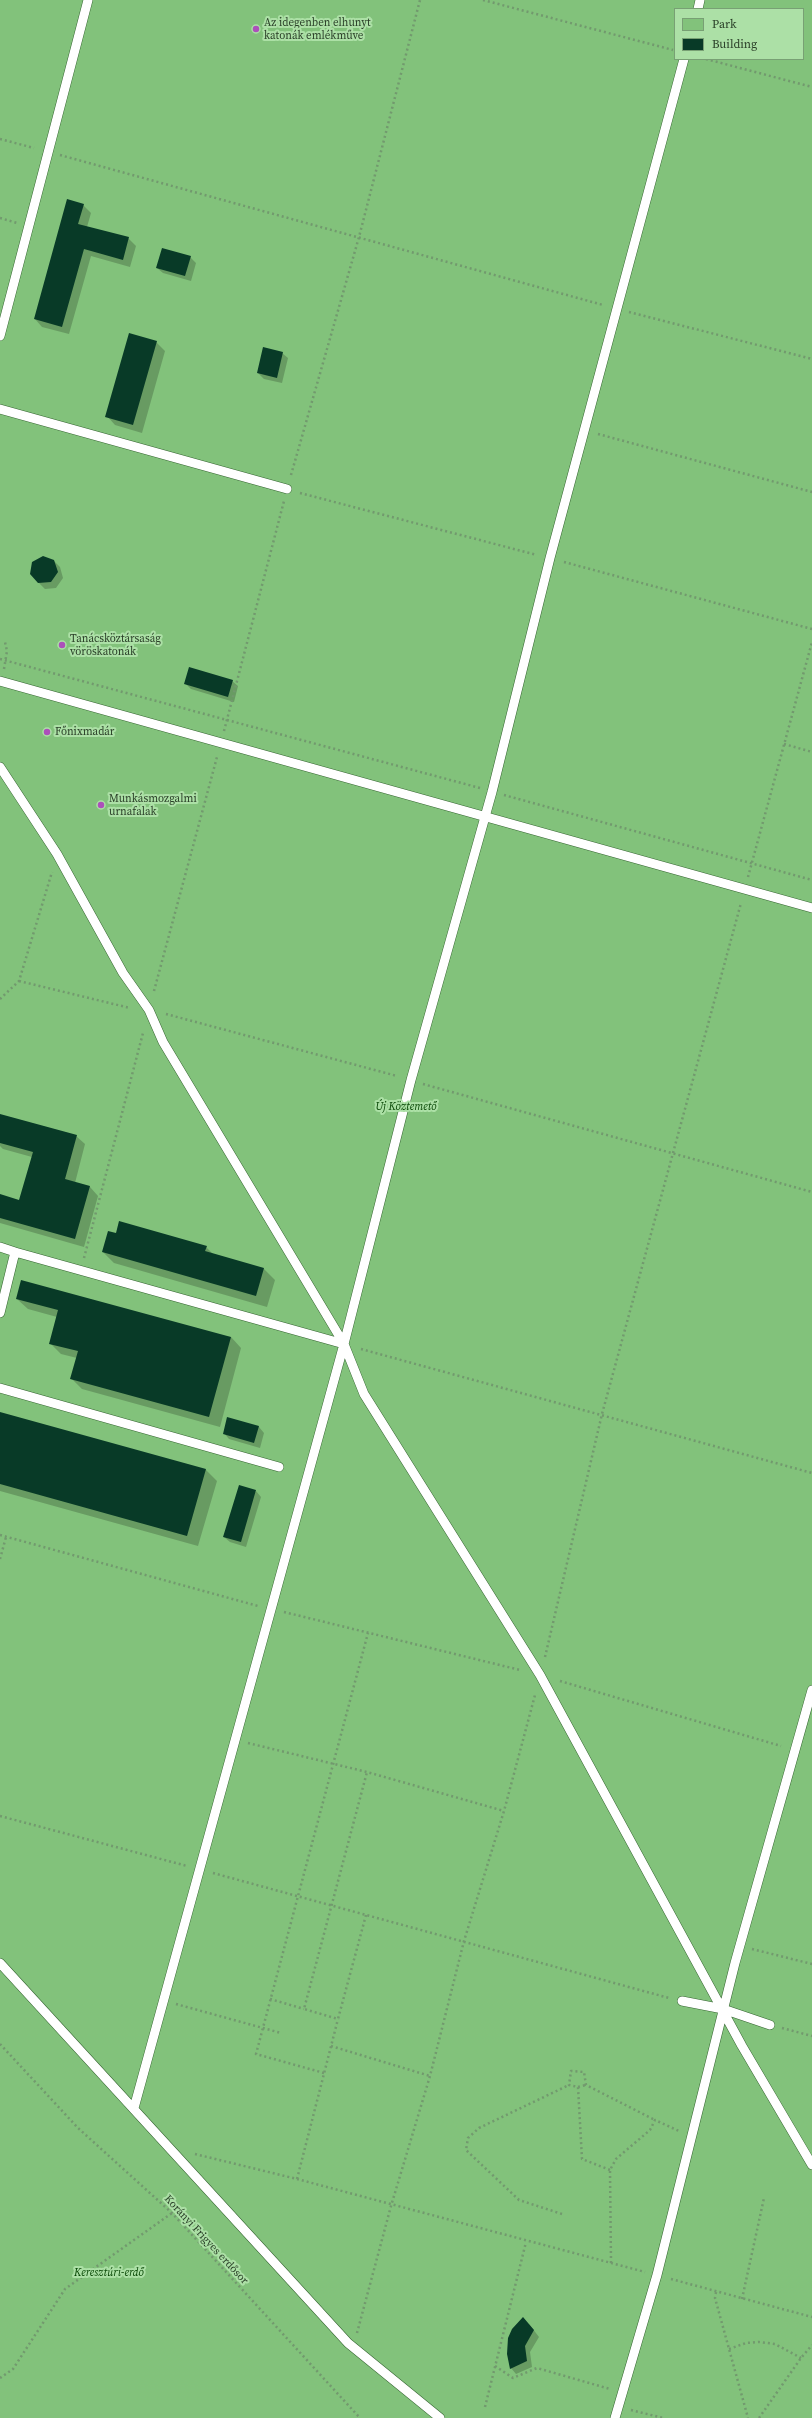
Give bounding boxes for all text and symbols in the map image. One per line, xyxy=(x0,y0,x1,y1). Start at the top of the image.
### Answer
legend xyxy=(674,8,804,60)
place label: Az idegenben elhunyt katonák emlékműve xyxy=(264,16,370,42)
text: Park xyxy=(712,16,737,32)
marker: Az idegenben elhunyt katonák emlékműve xyxy=(251,24,261,34)
text: Building xyxy=(712,36,757,52)
place label: Tanácsköztársaság vöröskatonák xyxy=(70,632,161,658)
marker: Tanácsköztársaság vöröskatonák xyxy=(57,640,67,650)
place label: Főnixmadár xyxy=(55,725,115,739)
marker: Főnixmadár xyxy=(42,727,52,737)
place label: Munkásmozgalmi urnafalak xyxy=(109,792,197,818)
marker: Munkásmozgalmi urnafalak xyxy=(96,800,106,810)
park label: Új Köztemető xyxy=(375,1100,437,1114)
street label: Korányi Frigyes erdősor xyxy=(161,2193,251,2287)
park label: Keresztúri-erdő xyxy=(74,2266,144,2280)

